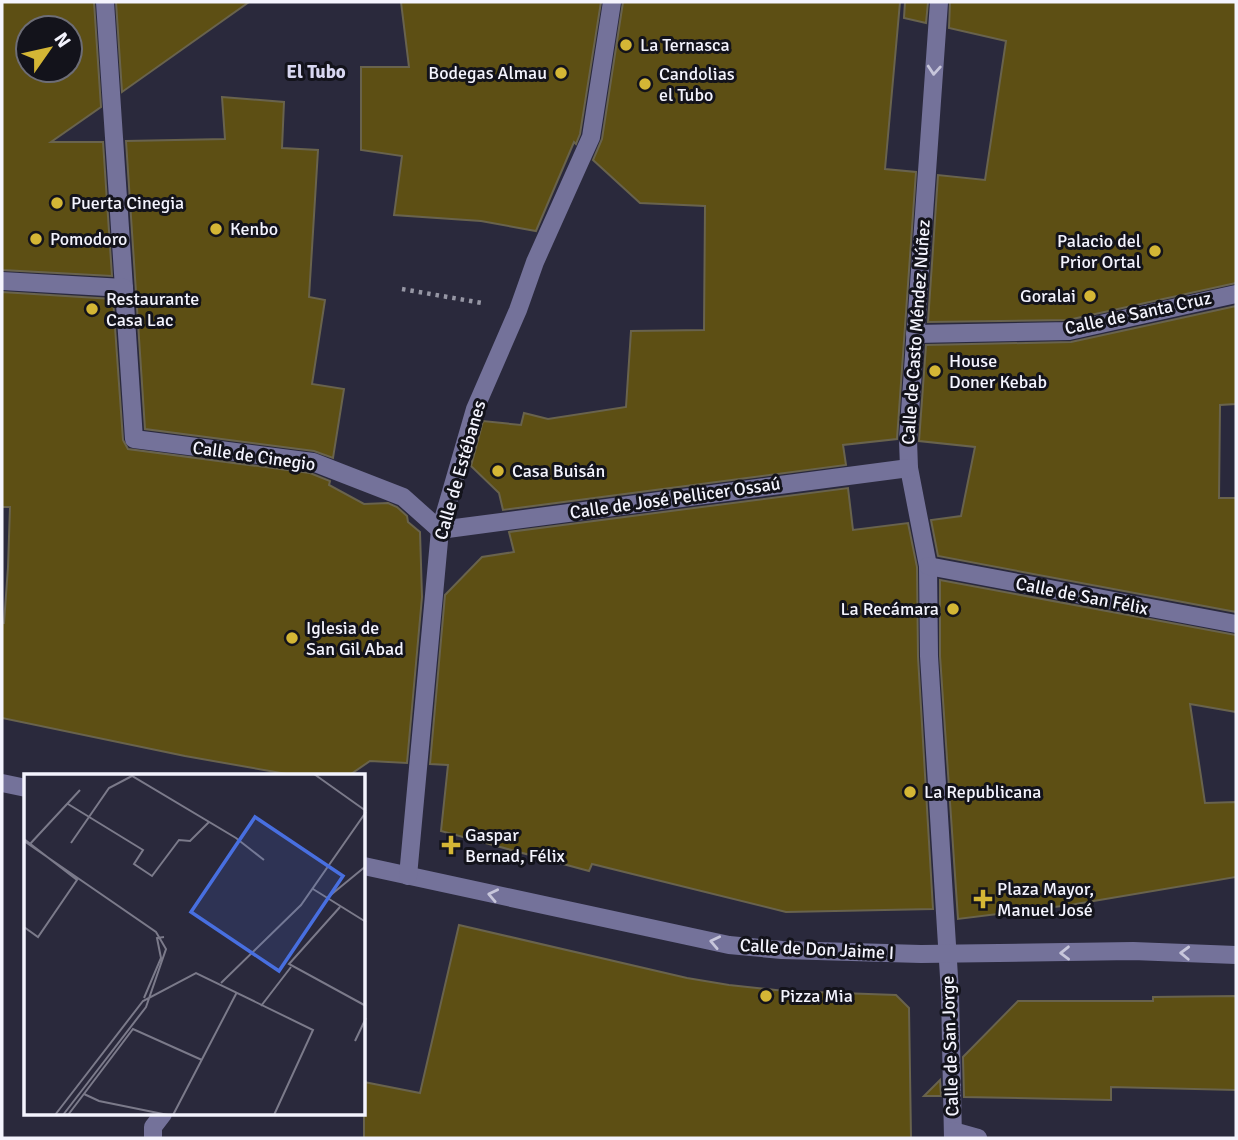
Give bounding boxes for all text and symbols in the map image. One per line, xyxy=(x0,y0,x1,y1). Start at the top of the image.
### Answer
north arrow xyxy=(14,14,84,84)
text: N xyxy=(49,28,76,52)
place label: La Ternasca xyxy=(640,34,730,56)
marker: La Ternasca xyxy=(618,37,634,53)
district label: El Tubo xyxy=(286,60,346,84)
place label: Bodegas Almau xyxy=(428,62,547,84)
place label: Candolias el Tubo xyxy=(659,63,735,106)
marker: Bodegas Almau xyxy=(553,65,569,81)
one-way arrow xyxy=(927,65,942,76)
marker: Candolias el Tubo xyxy=(637,76,653,92)
place label: Puerta Cinegia xyxy=(71,192,184,214)
marker: Puerta Cinegia xyxy=(49,195,65,211)
place label: Kenbo xyxy=(230,218,278,240)
street label: Calle de Casto Méndez Núñez xyxy=(897,219,935,445)
marker: Kenbo xyxy=(208,221,224,237)
place label: Pomodoro xyxy=(50,228,127,250)
place label: Palacio del Prior Ortal xyxy=(1057,230,1141,273)
marker: Pomodoro xyxy=(28,231,44,247)
marker: Palacio del Prior Ortal xyxy=(1147,243,1163,259)
place label: Goralai xyxy=(1020,285,1076,307)
street label: Calle de Santa Cruz xyxy=(1063,287,1213,339)
place label: Restaurante Casa Lac xyxy=(106,288,199,331)
marker: Goralai xyxy=(1082,288,1098,304)
marker: Restaurante Casa Lac xyxy=(84,301,100,317)
place label: House Doner Kebab xyxy=(949,350,1047,393)
marker: House Doner Kebab xyxy=(927,363,943,379)
street label: Calle de Estébanes xyxy=(430,398,490,542)
street label: Calle de Cinegio xyxy=(191,436,317,476)
place label: Casa Buisán xyxy=(512,460,605,482)
marker: Casa Buisán xyxy=(490,463,506,479)
street label: Calle de José Pellicer Ossaú xyxy=(568,472,782,524)
street label: Calle de San Félix xyxy=(1014,572,1151,620)
place label: La Recámara xyxy=(840,598,939,620)
marker: La Recámara xyxy=(945,601,961,617)
place label: Iglesia de San Gil Abad xyxy=(306,617,404,660)
marker: Iglesia de San Gil Abad xyxy=(284,630,300,646)
inset map xyxy=(24,774,366,1116)
place label: La Republicana xyxy=(924,781,1041,803)
marker: La Republicana xyxy=(902,784,918,800)
place label: Gaspar Bernad, Félix xyxy=(465,824,566,867)
marker: Gaspar Bernad, Félix xyxy=(443,837,459,853)
place label: Plaza Mayor, Manuel José xyxy=(997,878,1094,921)
one-way arrow xyxy=(487,888,499,903)
marker: Plaza Mayor, Manuel José xyxy=(975,891,991,907)
street label: Calle de Don Jaime I xyxy=(739,934,895,964)
one-way arrow xyxy=(709,936,721,951)
one-way arrow xyxy=(1059,945,1070,960)
one-way arrow xyxy=(1179,945,1190,960)
street label: Calle de San Jorge xyxy=(937,975,963,1117)
place label: Pizza Mia xyxy=(780,985,853,1007)
marker: Pizza Mia xyxy=(758,988,774,1004)

